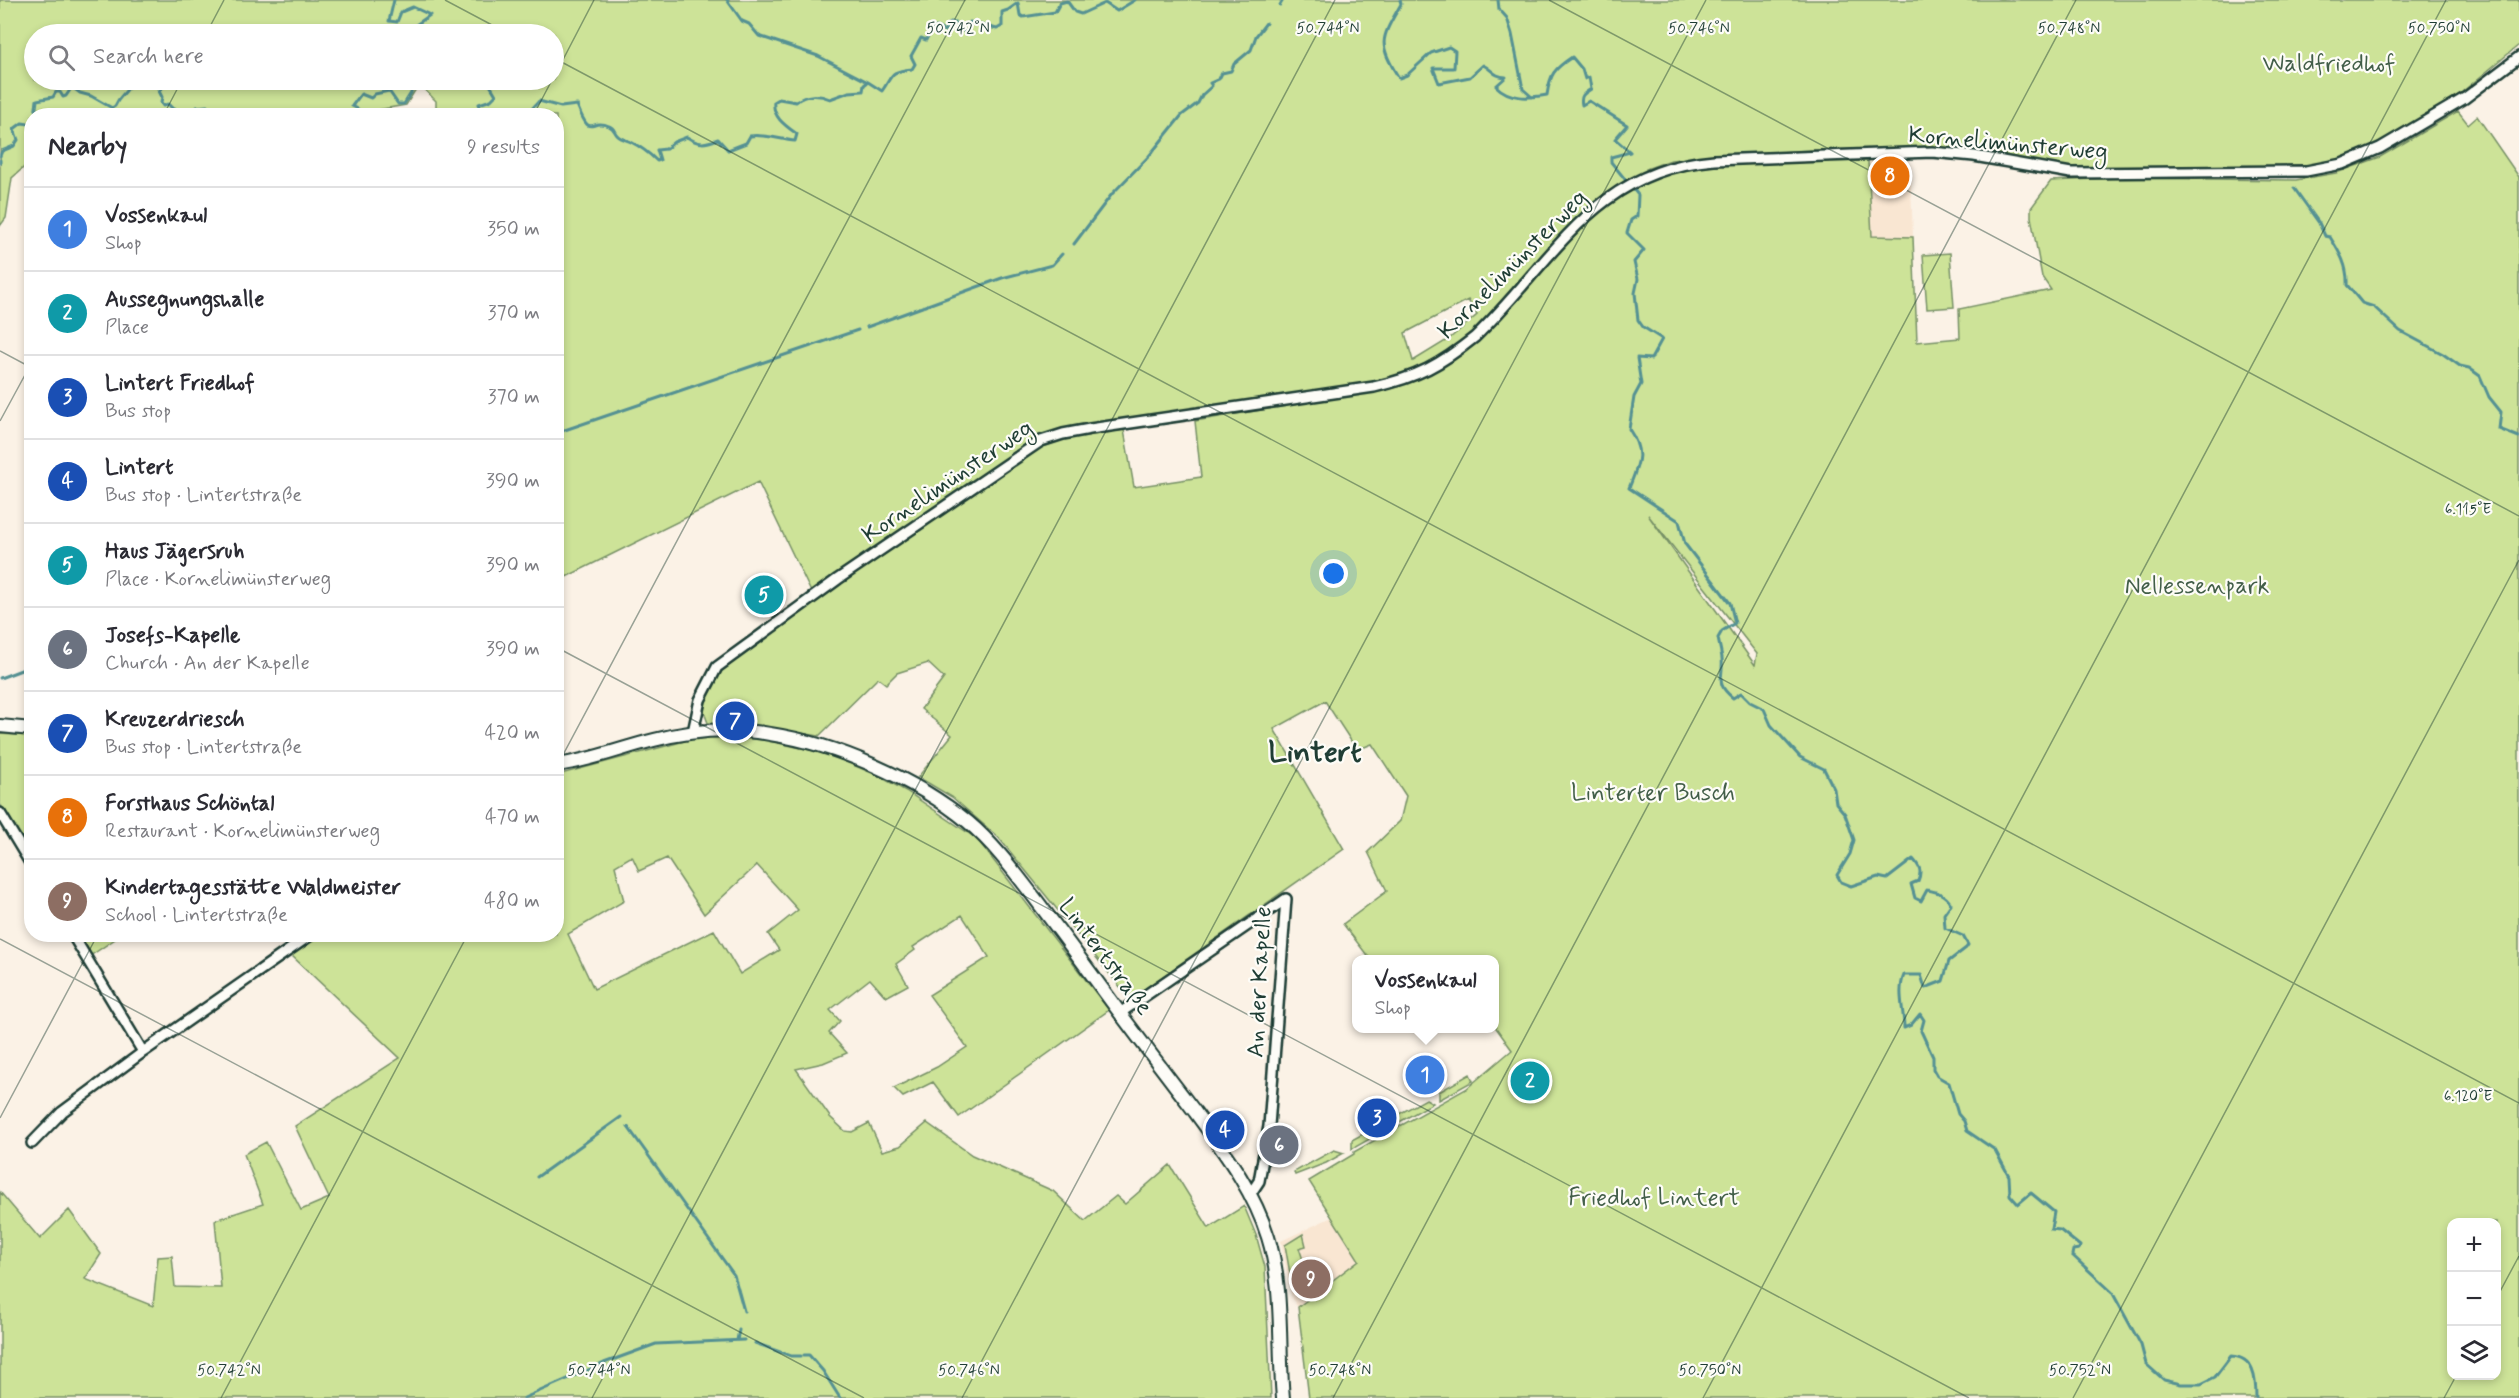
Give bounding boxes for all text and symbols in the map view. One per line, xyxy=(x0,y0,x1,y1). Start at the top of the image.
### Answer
text: 50.742°N xyxy=(926,19,990,39)
text: 50.744°N xyxy=(1296,19,1360,39)
text: 50.746°N xyxy=(1668,19,1730,39)
text: 50.748°N xyxy=(2038,19,2100,39)
text: 50.750°N xyxy=(2408,19,2470,39)
search box xyxy=(24,24,564,90)
icon: search xyxy=(45,41,78,74)
text: Search here xyxy=(93,43,204,71)
park label: Waldfriedhof xyxy=(2263,49,2395,80)
street label: Kornelimünsterweg xyxy=(1907,120,2109,170)
text: Nearby xyxy=(48,130,127,164)
text: 9 results xyxy=(467,134,540,161)
pin: 8 xyxy=(1870,154,1910,198)
street label: Kornelimünsterweg xyxy=(1431,183,1596,348)
text: Vossenkaul xyxy=(105,202,207,230)
text: 1 xyxy=(63,216,72,243)
text: 350 m xyxy=(487,216,540,243)
text: Shop xyxy=(105,230,142,257)
text: Aussegnungshalle xyxy=(105,286,264,314)
text: 2 xyxy=(63,300,72,327)
text: 370 m xyxy=(488,300,540,327)
text: Place xyxy=(105,314,149,341)
text: Lintert Friedhof xyxy=(105,370,255,398)
text: 3 xyxy=(63,384,72,411)
text: 370 m xyxy=(488,384,540,411)
text: Bus stop xyxy=(105,398,171,425)
street label: Kornelimünsterweg xyxy=(856,413,1041,552)
text: Lintert xyxy=(105,454,174,482)
text: 4 xyxy=(62,468,73,495)
text: 390 m xyxy=(486,468,540,495)
text: Bus stop · Lintertstraße xyxy=(105,482,302,509)
text: 6.115°E xyxy=(2445,500,2492,520)
text: Haus Jägersruh xyxy=(105,538,244,566)
text: 5 xyxy=(62,552,74,579)
text: 390 m xyxy=(486,552,540,579)
your location xyxy=(1319,559,1348,588)
text: Place · Kornelimünsterweg xyxy=(105,566,331,593)
park label: Nellessenpark xyxy=(2125,571,2269,602)
pin: 5 xyxy=(744,572,783,618)
text: Josefs-Kapelle xyxy=(105,622,240,650)
text: 6 xyxy=(62,636,73,663)
text: 390 m xyxy=(486,636,540,663)
text: Church · An der Kapelle xyxy=(105,650,310,677)
pin: 7 xyxy=(716,698,754,744)
text: Kreuzerdriesch xyxy=(105,706,245,734)
text: 7 xyxy=(61,720,74,747)
text: 420 m xyxy=(484,720,540,747)
district label: Lintert xyxy=(1268,733,1362,772)
text: Bus stop · Lintertstraße xyxy=(105,734,302,761)
park label: Linterter Busch xyxy=(1571,778,1735,809)
text: Forsthaus Schöntal xyxy=(105,790,274,818)
text: 8 xyxy=(62,804,73,831)
text: 470 m xyxy=(485,804,540,831)
text: Restaurant · Kornelimünsterweg xyxy=(105,818,380,845)
text: Kindertagesstätte Waldmeister xyxy=(105,874,401,902)
text: 9 xyxy=(63,888,72,915)
text: 480 m xyxy=(484,888,540,915)
street label: Lintertstraße xyxy=(1051,892,1159,1022)
text: School · Lintertstraße xyxy=(105,902,288,929)
street label: An der Kapelle xyxy=(1241,906,1279,1058)
popup xyxy=(1352,955,1499,1033)
text: Vossenkaul xyxy=(1374,967,1477,995)
text: Shop xyxy=(1374,995,1411,1022)
pin: 1 xyxy=(1406,1052,1444,1098)
pin: 2 xyxy=(1510,1058,1550,1104)
text: 6.120°E xyxy=(2444,1087,2493,1107)
pin: 3 xyxy=(1358,1096,1396,1140)
pin: 4 xyxy=(1206,1108,1244,1152)
pin: 6 xyxy=(1260,1122,1298,1168)
park label: Friedhof Lintert xyxy=(1568,1183,1740,1214)
map controls xyxy=(2447,1218,2501,1380)
button: + xyxy=(2447,1218,2501,1272)
pin: 9 xyxy=(1292,1256,1330,1302)
button: − xyxy=(2447,1272,2501,1326)
button: layers xyxy=(2447,1326,2501,1380)
text: 50.742°N xyxy=(197,1361,261,1381)
text: 50.744°N xyxy=(567,1361,631,1381)
text: 50.746°N xyxy=(938,1361,1000,1381)
text: 50.748°N xyxy=(1309,1361,1371,1381)
text: 50.750°N xyxy=(1679,1361,1741,1381)
text: 50.752°N xyxy=(2049,1361,2111,1381)

